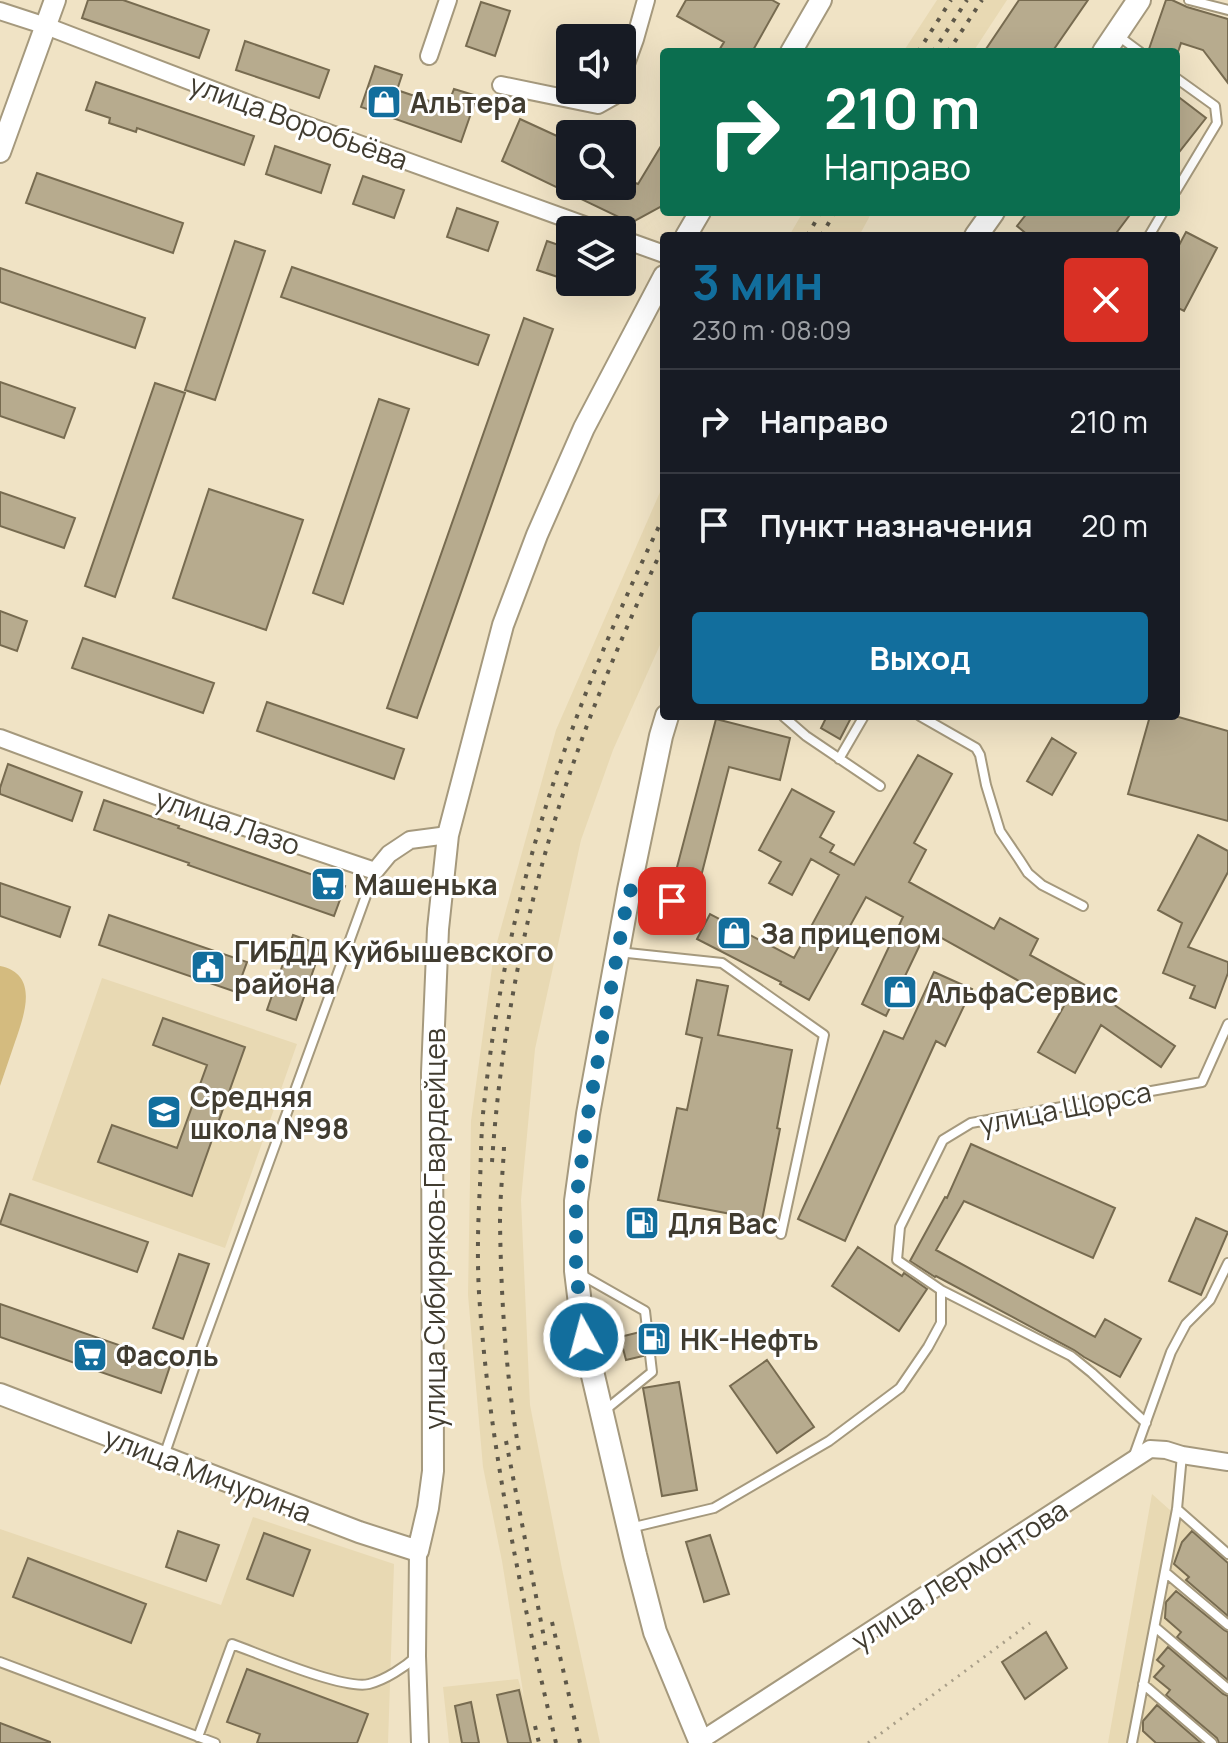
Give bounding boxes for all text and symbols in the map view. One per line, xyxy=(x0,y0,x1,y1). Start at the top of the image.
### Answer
map controls xyxy=(556,24,636,296)
button: sound xyxy=(556,24,636,104)
street label: улица Воробьёва xyxy=(185,64,413,178)
text: 210 m xyxy=(824,69,980,146)
icon: right xyxy=(692,80,796,184)
shop icon: Альтера xyxy=(365,83,403,121)
place label: Альтера xyxy=(410,83,527,121)
button: search xyxy=(556,120,636,200)
text: Направо xyxy=(824,142,971,191)
button: layers xyxy=(556,216,636,296)
text: 3 мин xyxy=(692,249,823,314)
button: close xyxy=(1064,258,1148,342)
text: 230 m · 08:09 xyxy=(692,312,851,348)
icon: right xyxy=(692,399,736,443)
text: Направо xyxy=(760,401,888,442)
text: 210 m xyxy=(1069,401,1148,442)
icon: arrive xyxy=(692,503,736,547)
text: Пункт назначения xyxy=(760,505,1033,546)
text: 20 m xyxy=(1081,505,1148,546)
button: Выход xyxy=(692,612,1148,704)
street label: улица Лазо xyxy=(151,779,305,863)
supermarket icon: Машенька xyxy=(309,865,347,903)
place label: Машенька xyxy=(354,865,498,903)
pin xyxy=(638,867,706,935)
icon: arrive xyxy=(650,879,694,923)
shop icon: За прицепом xyxy=(715,914,753,952)
place label: За прицепом xyxy=(760,914,941,952)
place label: ГИБДД Куйбышевского района xyxy=(234,932,554,1002)
public building icon: ГИБДД Куйбышевского района xyxy=(189,948,227,986)
shop icon: АльфаСервис xyxy=(881,973,919,1011)
place label: АльфаСервис xyxy=(926,973,1118,1011)
street label: улица Сибиряков-Гвардейцев xyxy=(415,1028,453,1430)
street label: улица Щорса xyxy=(976,1072,1154,1142)
place label: Средняя школа №98 xyxy=(190,1077,349,1147)
school or university icon: Средняя школа №98 xyxy=(145,1093,183,1131)
fuel station icon: Для Вас xyxy=(623,1204,661,1242)
place label: Для Вас xyxy=(668,1204,778,1242)
position arrow xyxy=(542,1295,626,1379)
fuel station icon: НК-Нефть xyxy=(635,1320,673,1358)
place label: НК-Нефть xyxy=(680,1320,819,1358)
supermarket icon: Фасоль xyxy=(71,1336,109,1374)
place label: Фасоль xyxy=(116,1336,219,1374)
street label: улица Мичурина xyxy=(99,1417,317,1531)
street label: улица Лермонтова xyxy=(844,1490,1074,1658)

